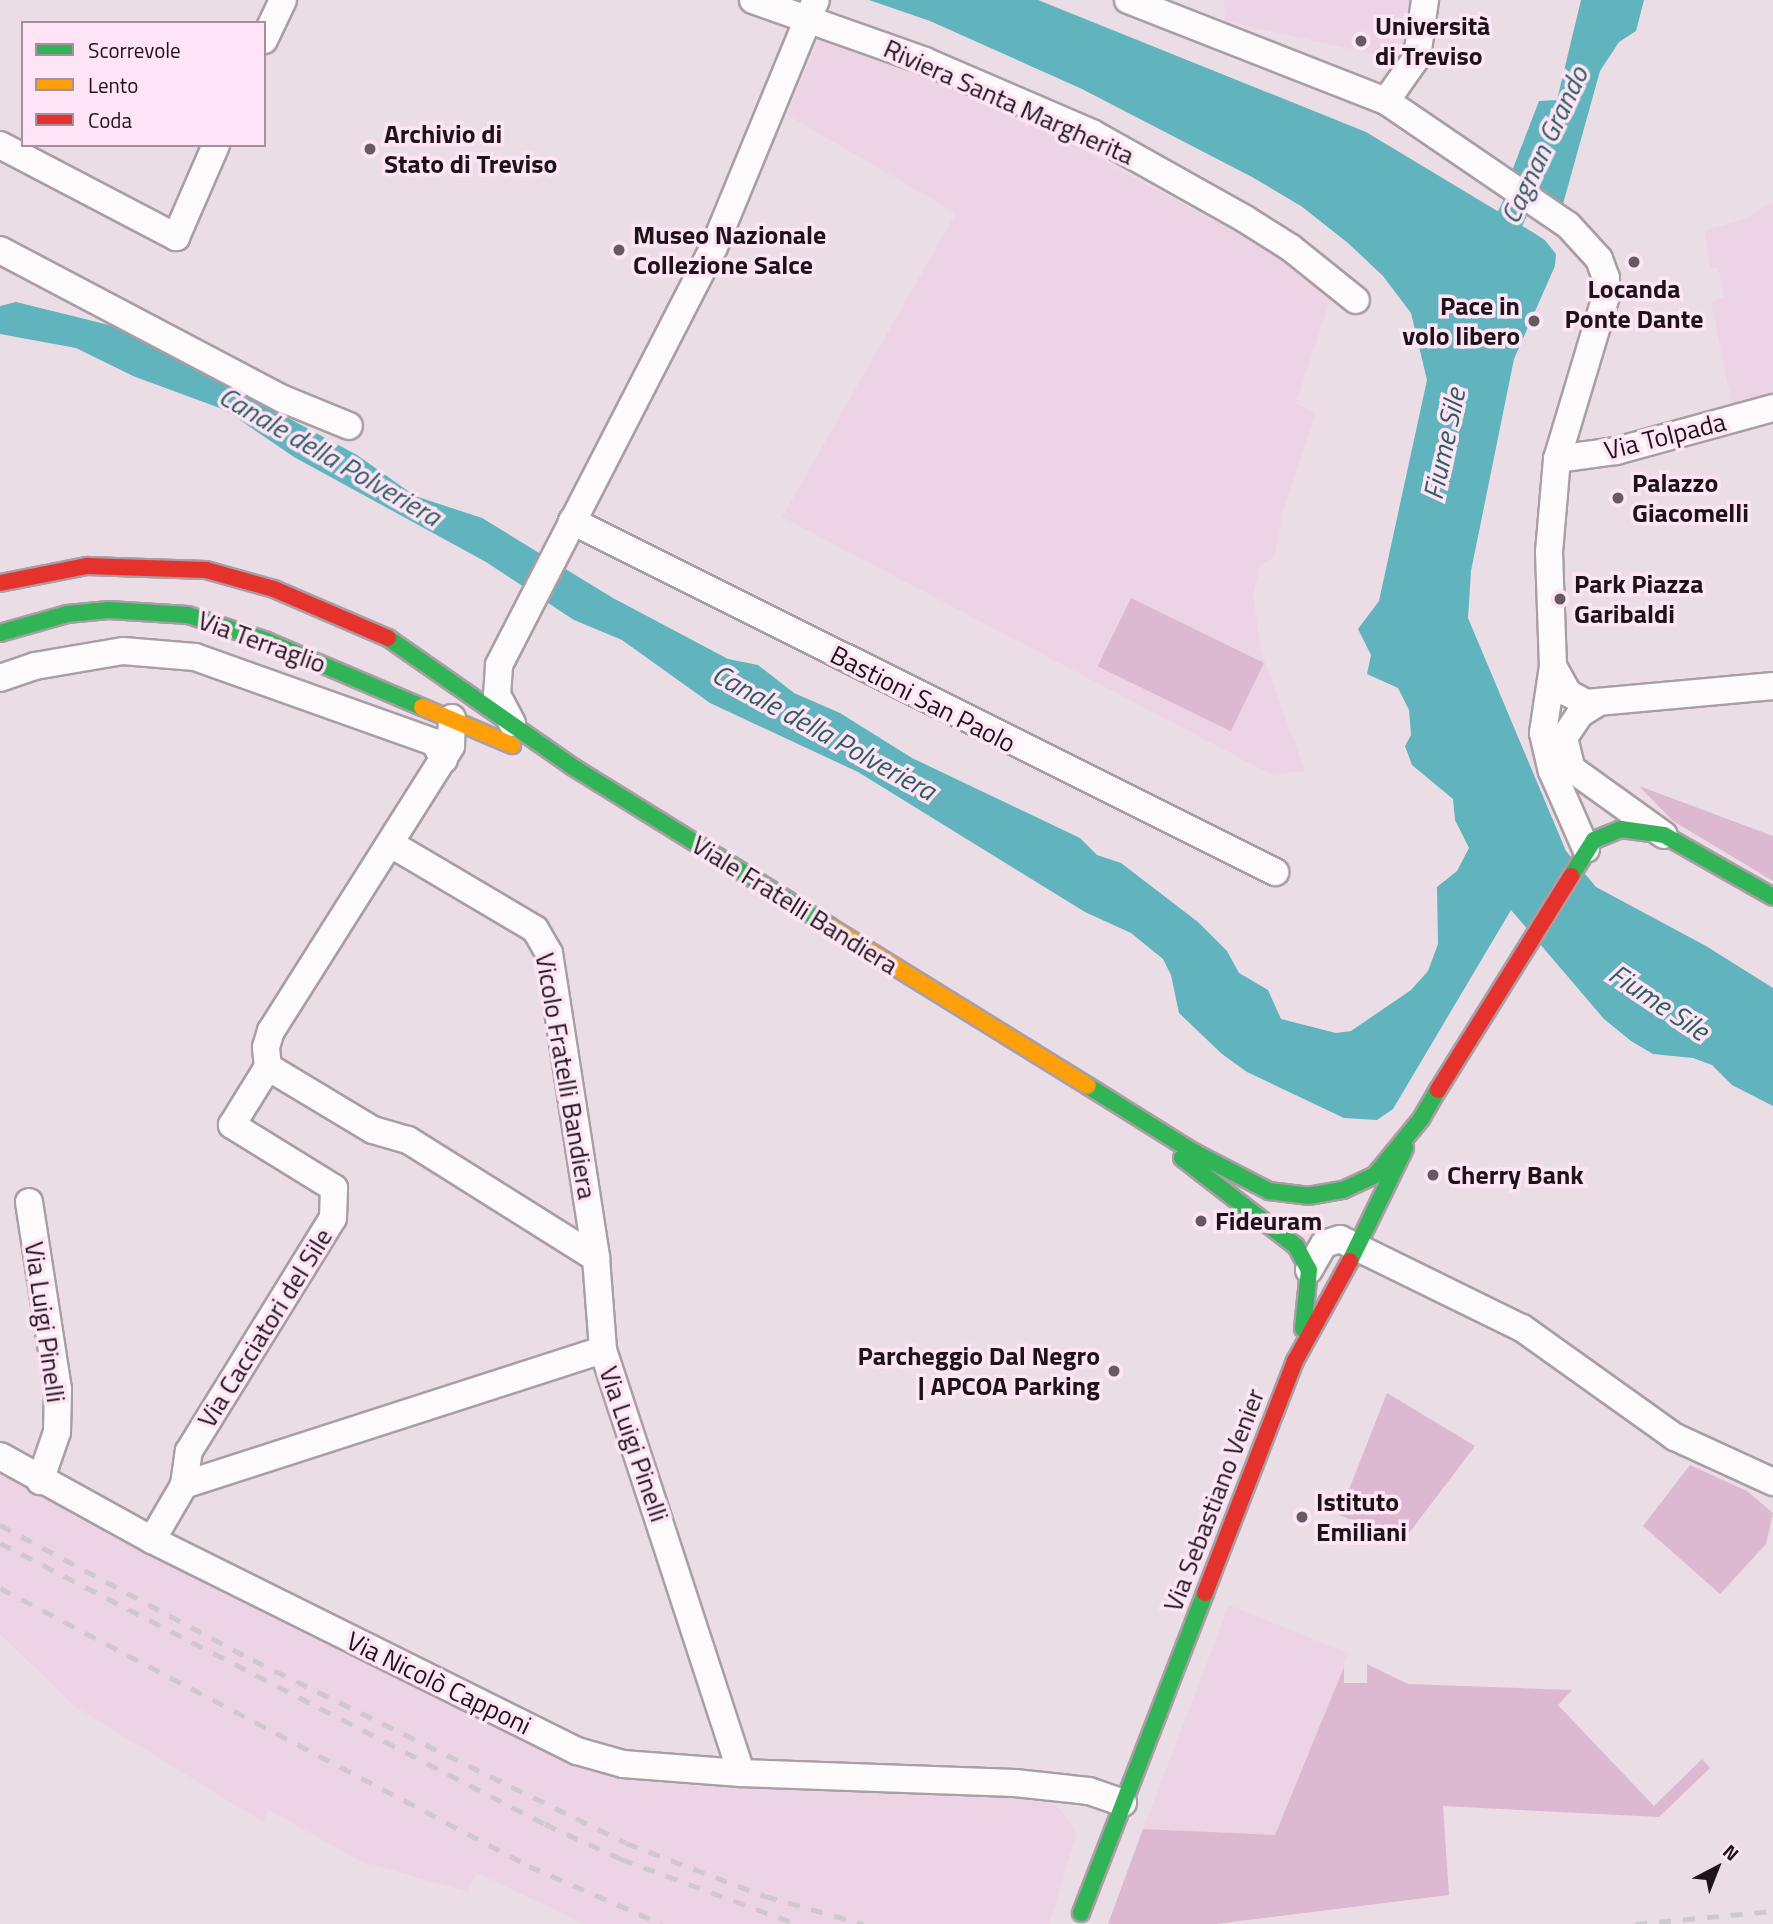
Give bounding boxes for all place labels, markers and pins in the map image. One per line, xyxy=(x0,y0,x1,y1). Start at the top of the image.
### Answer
place label: Università di Treviso xyxy=(1375,10,1490,72)
marker: Università di Treviso xyxy=(1353,33,1369,49)
place label: Archivio di Stato di Treviso xyxy=(384,118,557,180)
marker: Archivio di Stato di Treviso xyxy=(362,141,378,157)
place label: Museo Nazionale Collezione Salce xyxy=(633,219,826,280)
marker: Museo Nazionale Collezione Salce xyxy=(611,242,627,258)
marker: Locanda Ponte Dante xyxy=(1626,254,1642,270)
place label: Locanda Ponte Dante xyxy=(1565,273,1703,334)
place label: Pace in volo libero xyxy=(1402,290,1520,352)
marker: Pace in volo libero xyxy=(1526,313,1542,329)
place label: Palazzo Giacomelli xyxy=(1632,467,1749,528)
marker: Palazzo Giacomelli xyxy=(1610,490,1626,506)
place label: Park Piazza Garibaldi xyxy=(1574,568,1703,630)
marker: Park Piazza Garibaldi xyxy=(1552,591,1568,607)
place label: Cherry Bank xyxy=(1447,1159,1584,1191)
marker: Cherry Bank xyxy=(1425,1167,1441,1183)
place label: Fideuram xyxy=(1215,1205,1322,1237)
marker: Fideuram xyxy=(1193,1213,1209,1229)
place label: Parcheggio Dal Negro | APCOA Parking xyxy=(857,1340,1100,1402)
marker: Parcheggio Dal Negro | APCOA Parking xyxy=(1106,1363,1122,1379)
place label: Istituto Emiliani xyxy=(1316,1486,1407,1548)
marker: Istituto Emiliani xyxy=(1294,1509,1310,1525)

